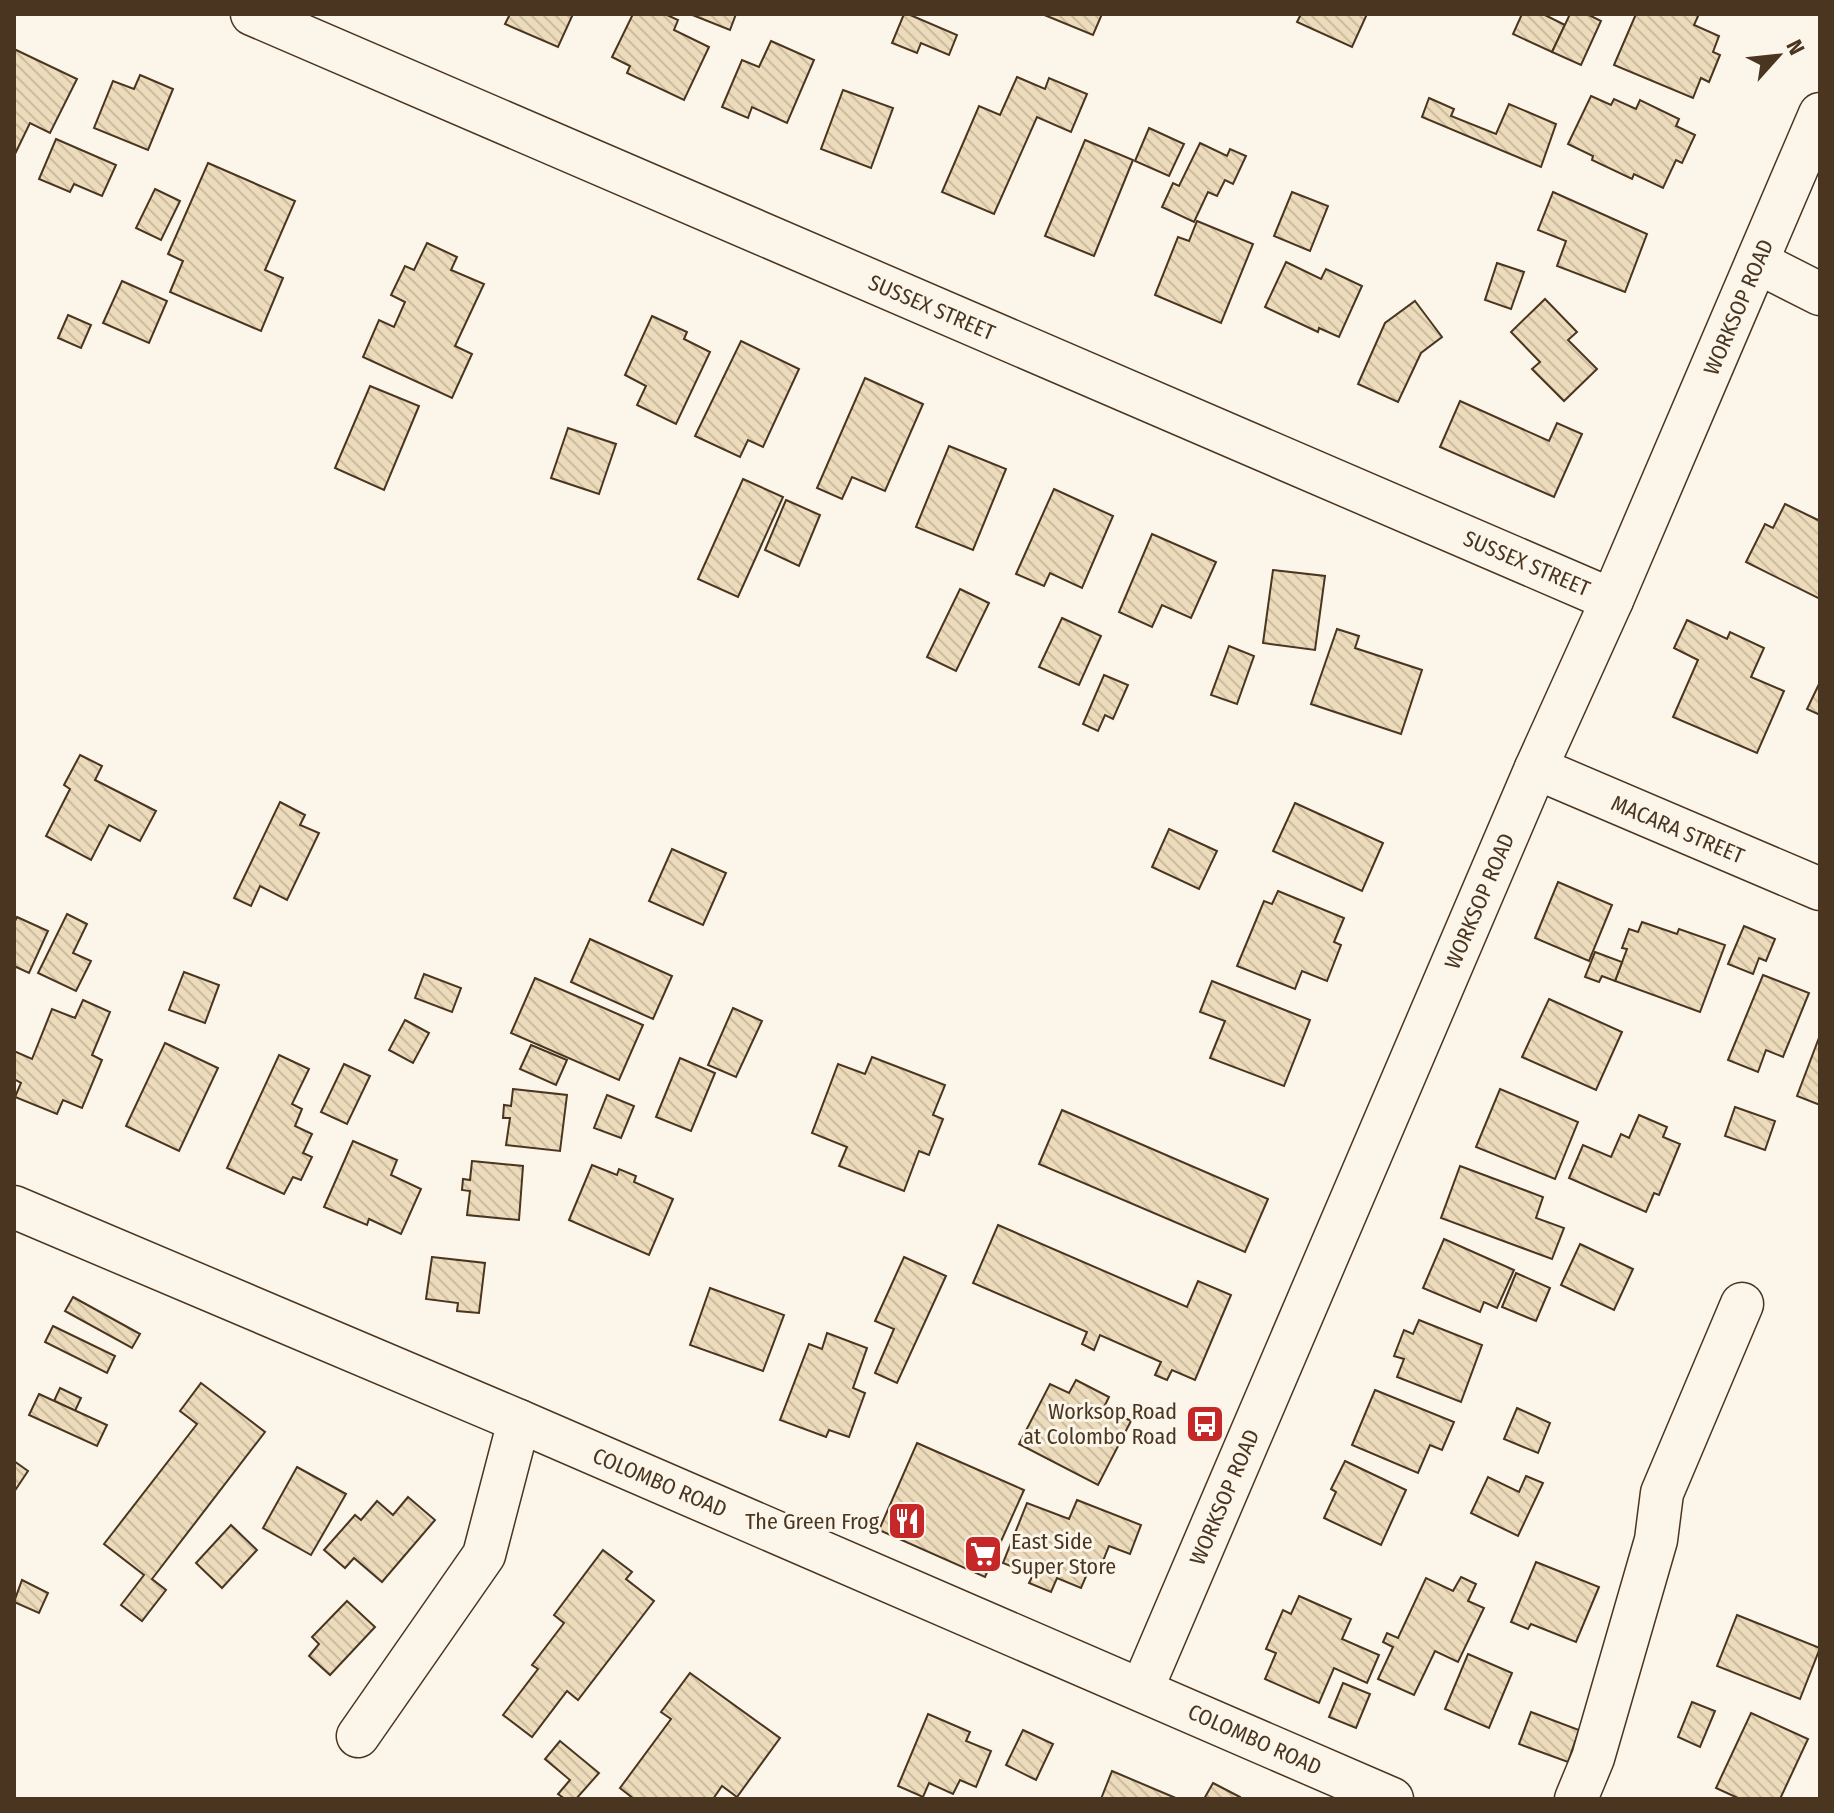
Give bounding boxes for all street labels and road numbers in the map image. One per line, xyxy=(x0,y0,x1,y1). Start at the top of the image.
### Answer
street label: WORKSOP ROAD xyxy=(1698,235,1779,379)
street label: SUSSEX STREET xyxy=(864,269,1000,347)
street label: SUSSEX STREET xyxy=(1459,525,1595,603)
street label: MACARA STREET xyxy=(1607,789,1749,870)
street label: WORKSOP ROAD xyxy=(1439,829,1520,973)
street label: WORKSOP ROAD xyxy=(1184,1425,1265,1569)
street label: COLOMBO ROAD xyxy=(589,1442,731,1523)
street label: COLOMBO ROAD xyxy=(1184,1698,1326,1781)

